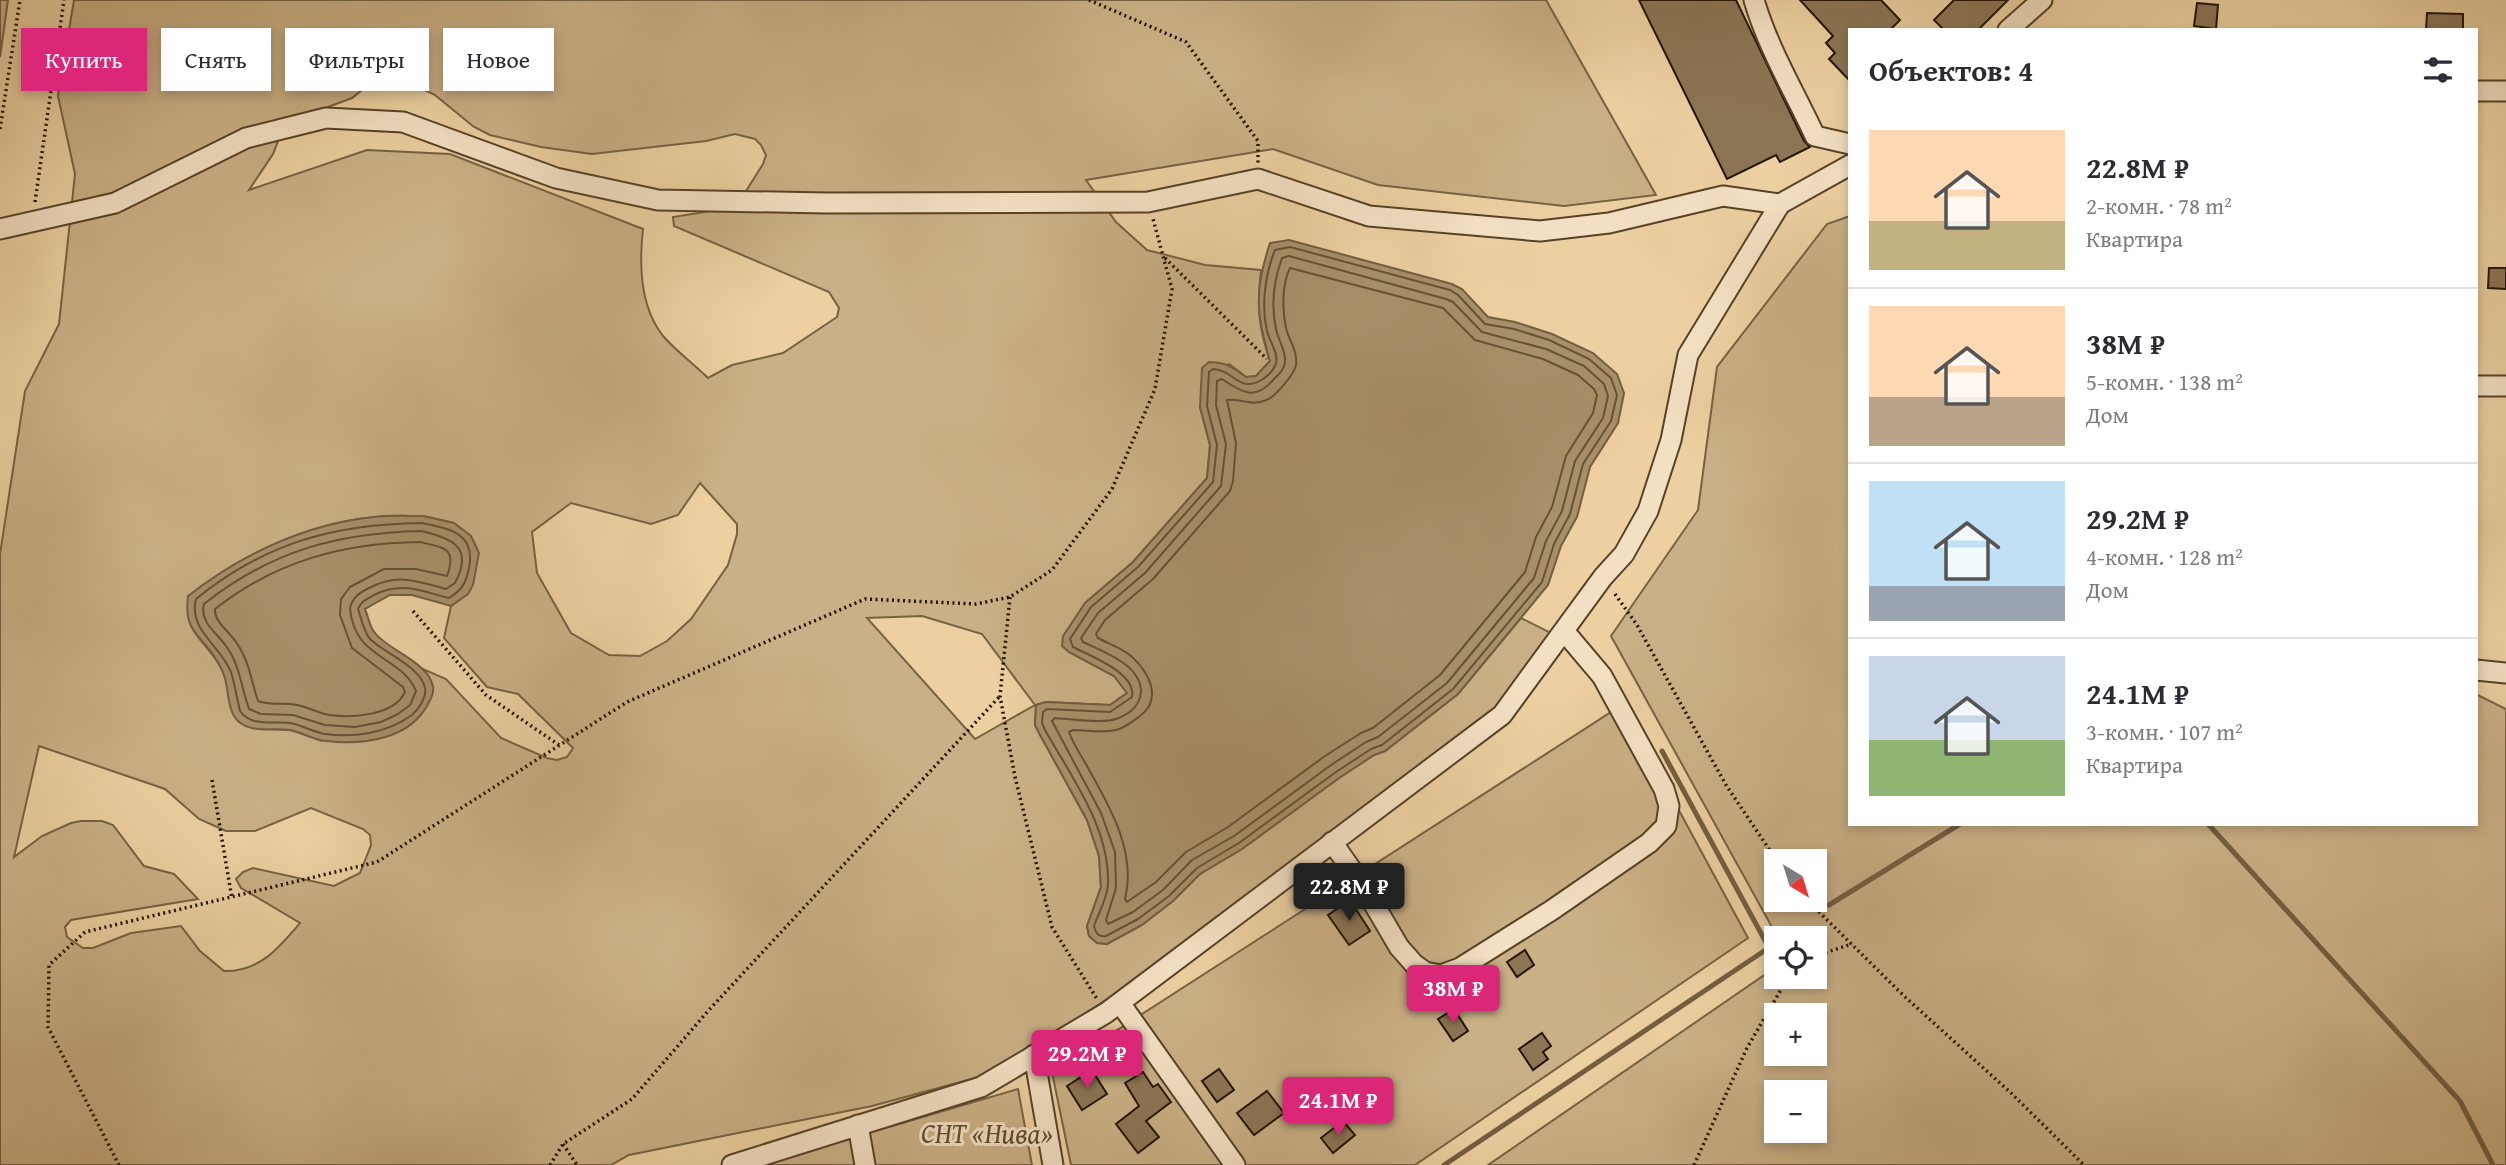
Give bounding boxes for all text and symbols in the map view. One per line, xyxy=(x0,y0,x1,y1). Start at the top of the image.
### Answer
chip: Купить xyxy=(21,28,147,91)
chip: Снять xyxy=(161,28,271,91)
chip: Фильтры xyxy=(285,28,429,91)
chip: Новое xyxy=(443,28,554,91)
text: Объектов: 4 xyxy=(1869,48,2033,92)
icon: filters xyxy=(2419,51,2457,89)
text: 22.8M ₽ xyxy=(2086,145,2189,189)
icon: home xyxy=(1925,158,2009,242)
text: 2-комн. · 78 m² xyxy=(2086,189,2232,222)
text: Квартира xyxy=(2086,222,2183,255)
text: 38M ₽ xyxy=(2086,321,2165,365)
icon: home xyxy=(1925,334,2009,418)
text: 5-комн. · 138 m² xyxy=(2086,365,2243,398)
text: Дом xyxy=(2086,398,2129,431)
text: 29.2M ₽ xyxy=(2086,496,2189,540)
icon: home xyxy=(1925,509,2009,593)
text: 4-комн. · 128 m² xyxy=(2086,540,2243,573)
text: Дом xyxy=(2086,573,2129,606)
text: 24.1M ₽ xyxy=(2086,671,2189,715)
icon: home xyxy=(1925,684,2009,768)
text: 3-комн. · 107 m² xyxy=(2086,715,2243,748)
text: Квартира xyxy=(2086,748,2183,781)
north arrow xyxy=(1764,849,1827,912)
map controls xyxy=(1764,849,1827,1143)
pin: 22.8M ₽ xyxy=(1284,864,1414,923)
text: 22.8M ₽ xyxy=(1309,869,1389,902)
button: locate xyxy=(1764,926,1827,989)
pin: 38M ₽ xyxy=(1404,965,1502,1025)
text: 38M ₽ xyxy=(1423,971,1483,1004)
button: + xyxy=(1764,1003,1827,1066)
pin: 29.2M ₽ xyxy=(1022,1030,1152,1090)
text: 29.2M ₽ xyxy=(1047,1036,1127,1069)
pin: 24.1M ₽ xyxy=(1273,1078,1403,1137)
button: − xyxy=(1764,1080,1827,1143)
text: 24.1M ₽ xyxy=(1298,1083,1378,1116)
park label: СНТ «Нива» xyxy=(921,1112,1053,1153)

